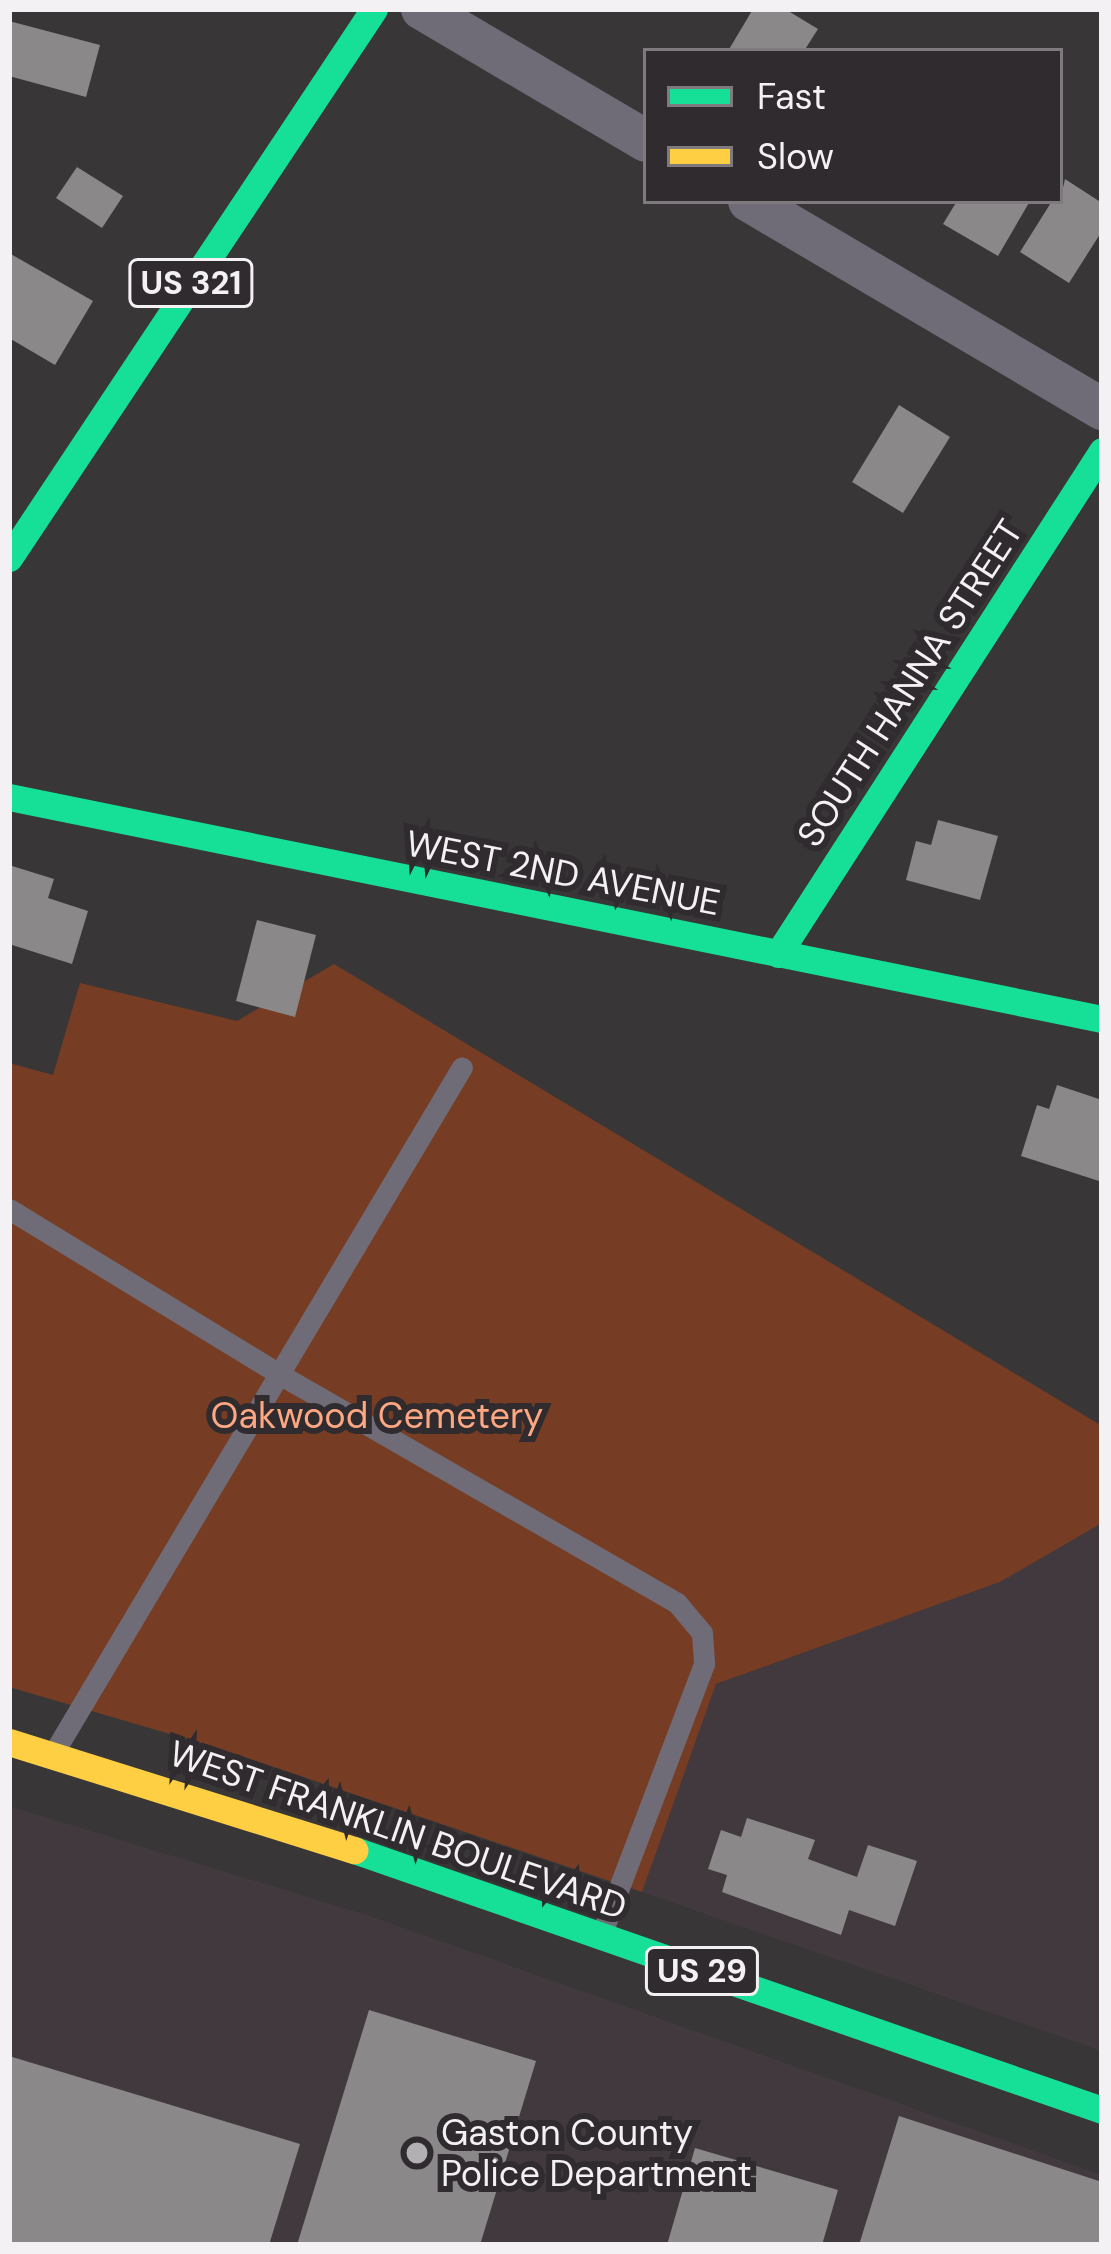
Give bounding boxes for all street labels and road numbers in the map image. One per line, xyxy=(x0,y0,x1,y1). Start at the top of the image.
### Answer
road number: US 321 xyxy=(128,256,254,310)
street label: SOUTH HANNA STREET xyxy=(788,511,1032,855)
street label: WEST 2ND AVENUE xyxy=(402,821,724,925)
street label: WEST FRANKLIN BOULEVARD xyxy=(164,1731,632,1929)
road number: US 29 xyxy=(642,1944,762,1998)

